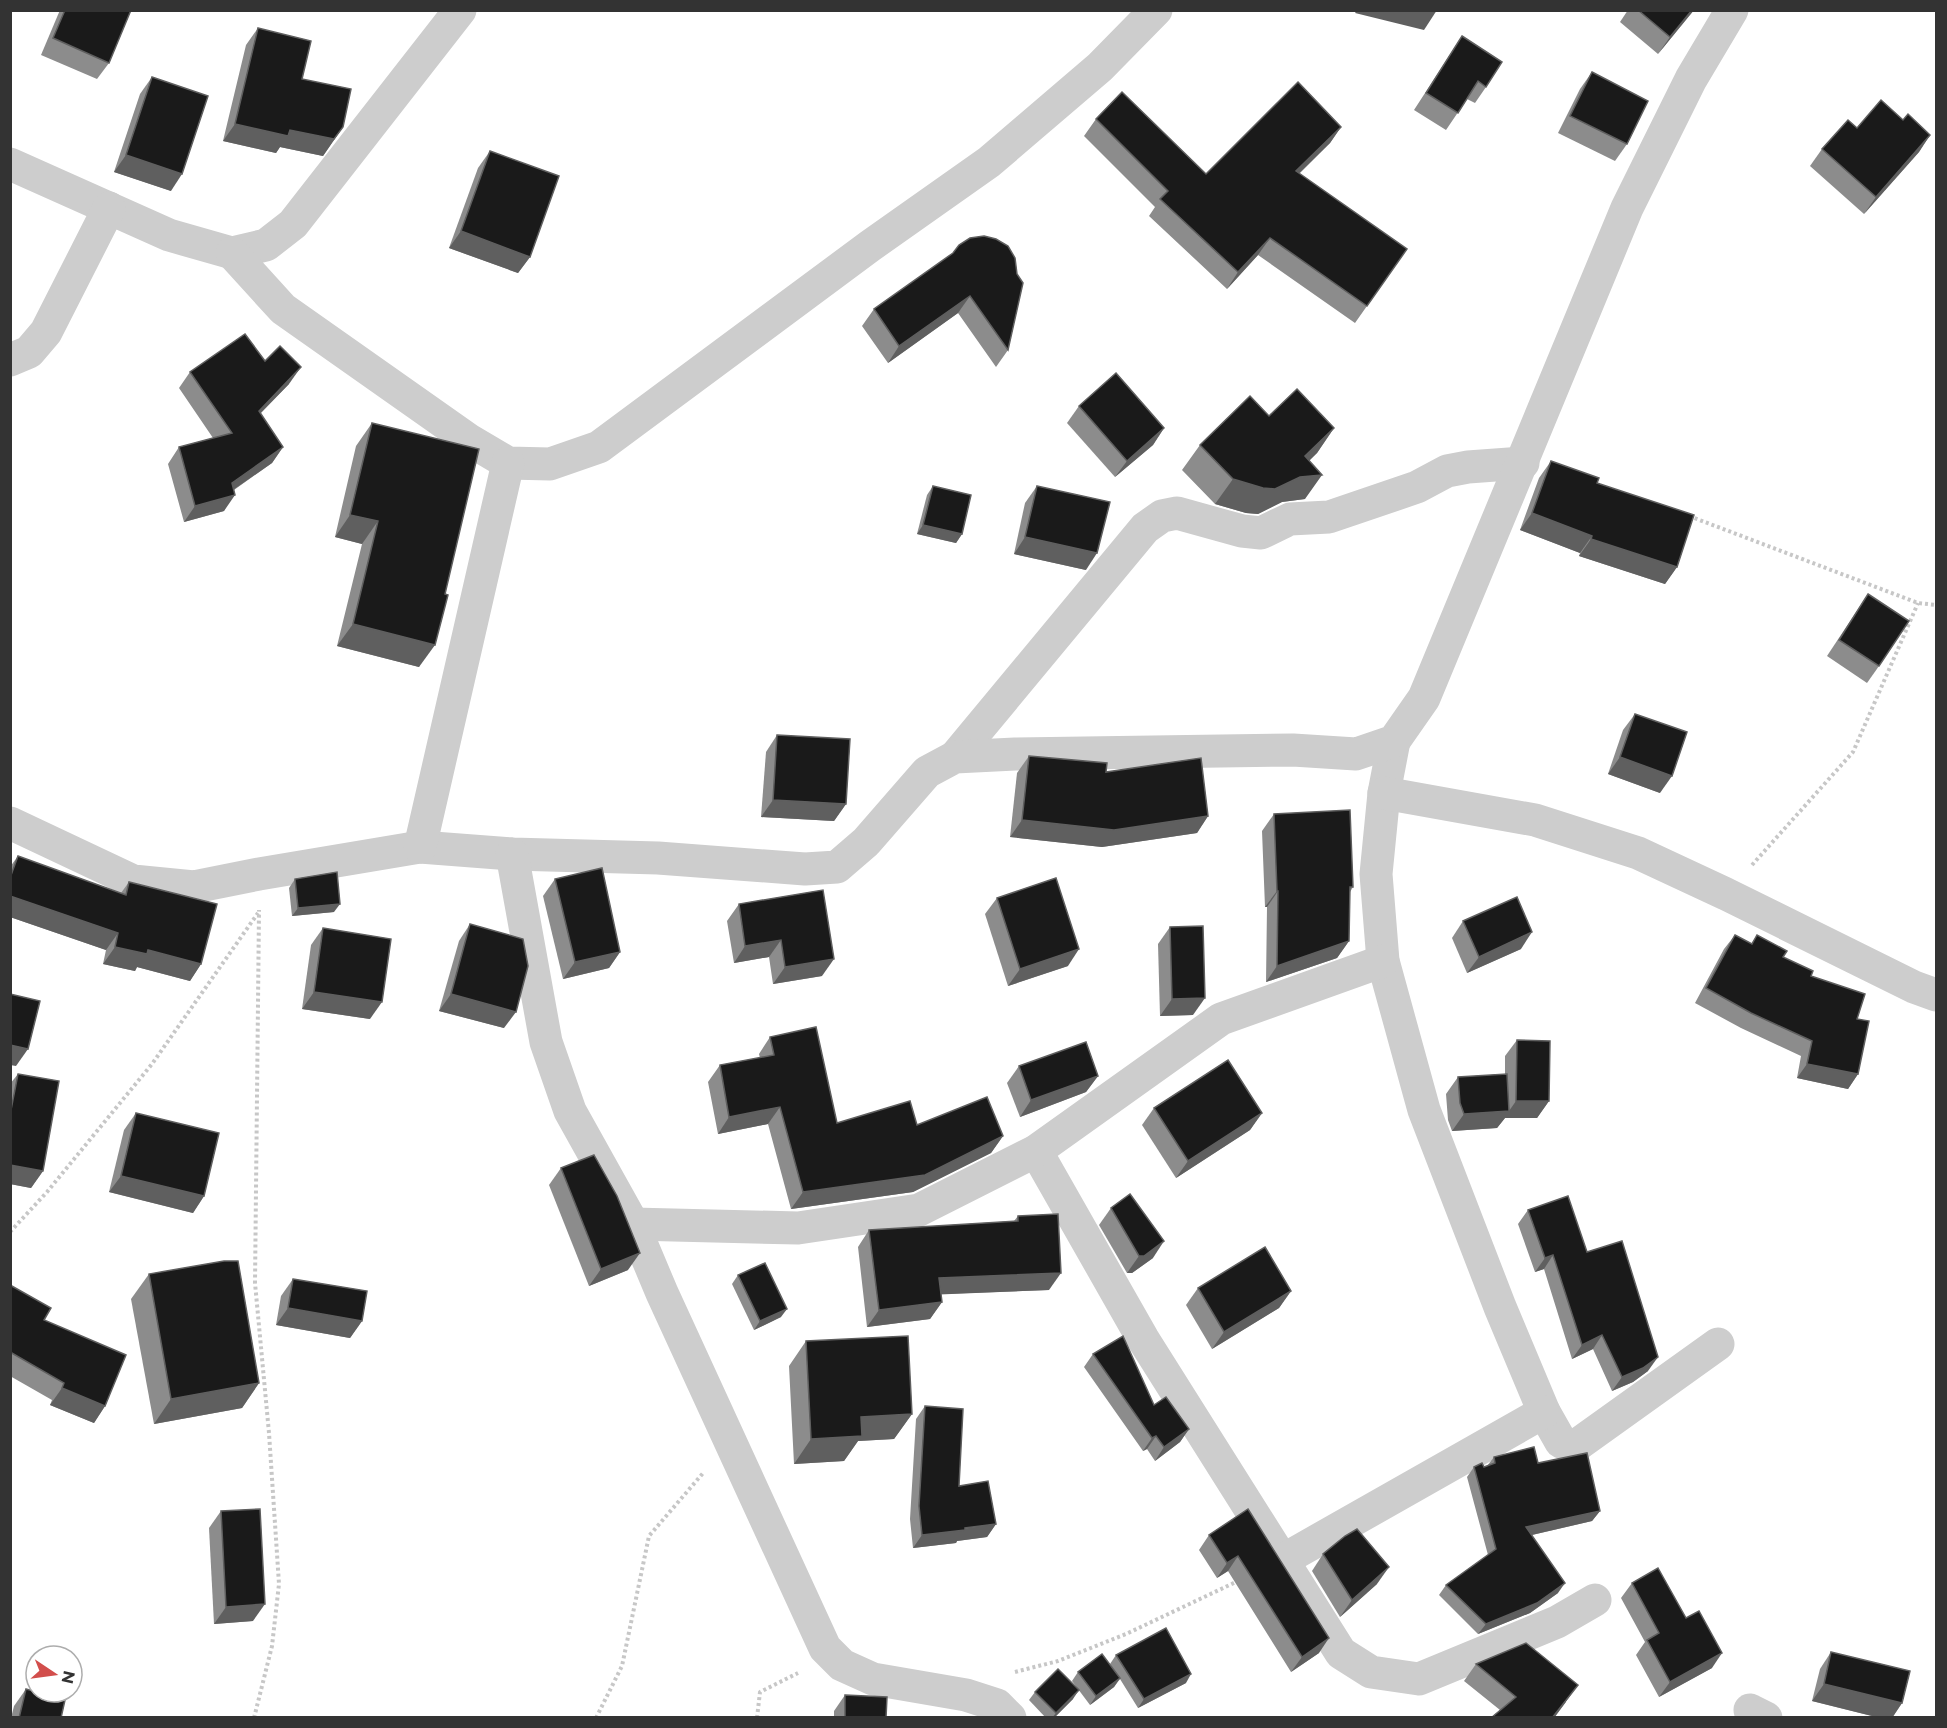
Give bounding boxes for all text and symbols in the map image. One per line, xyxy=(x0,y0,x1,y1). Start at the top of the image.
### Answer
north arrow xyxy=(24,1644,84,1704)
text: N xyxy=(57,1669,79,1686)

